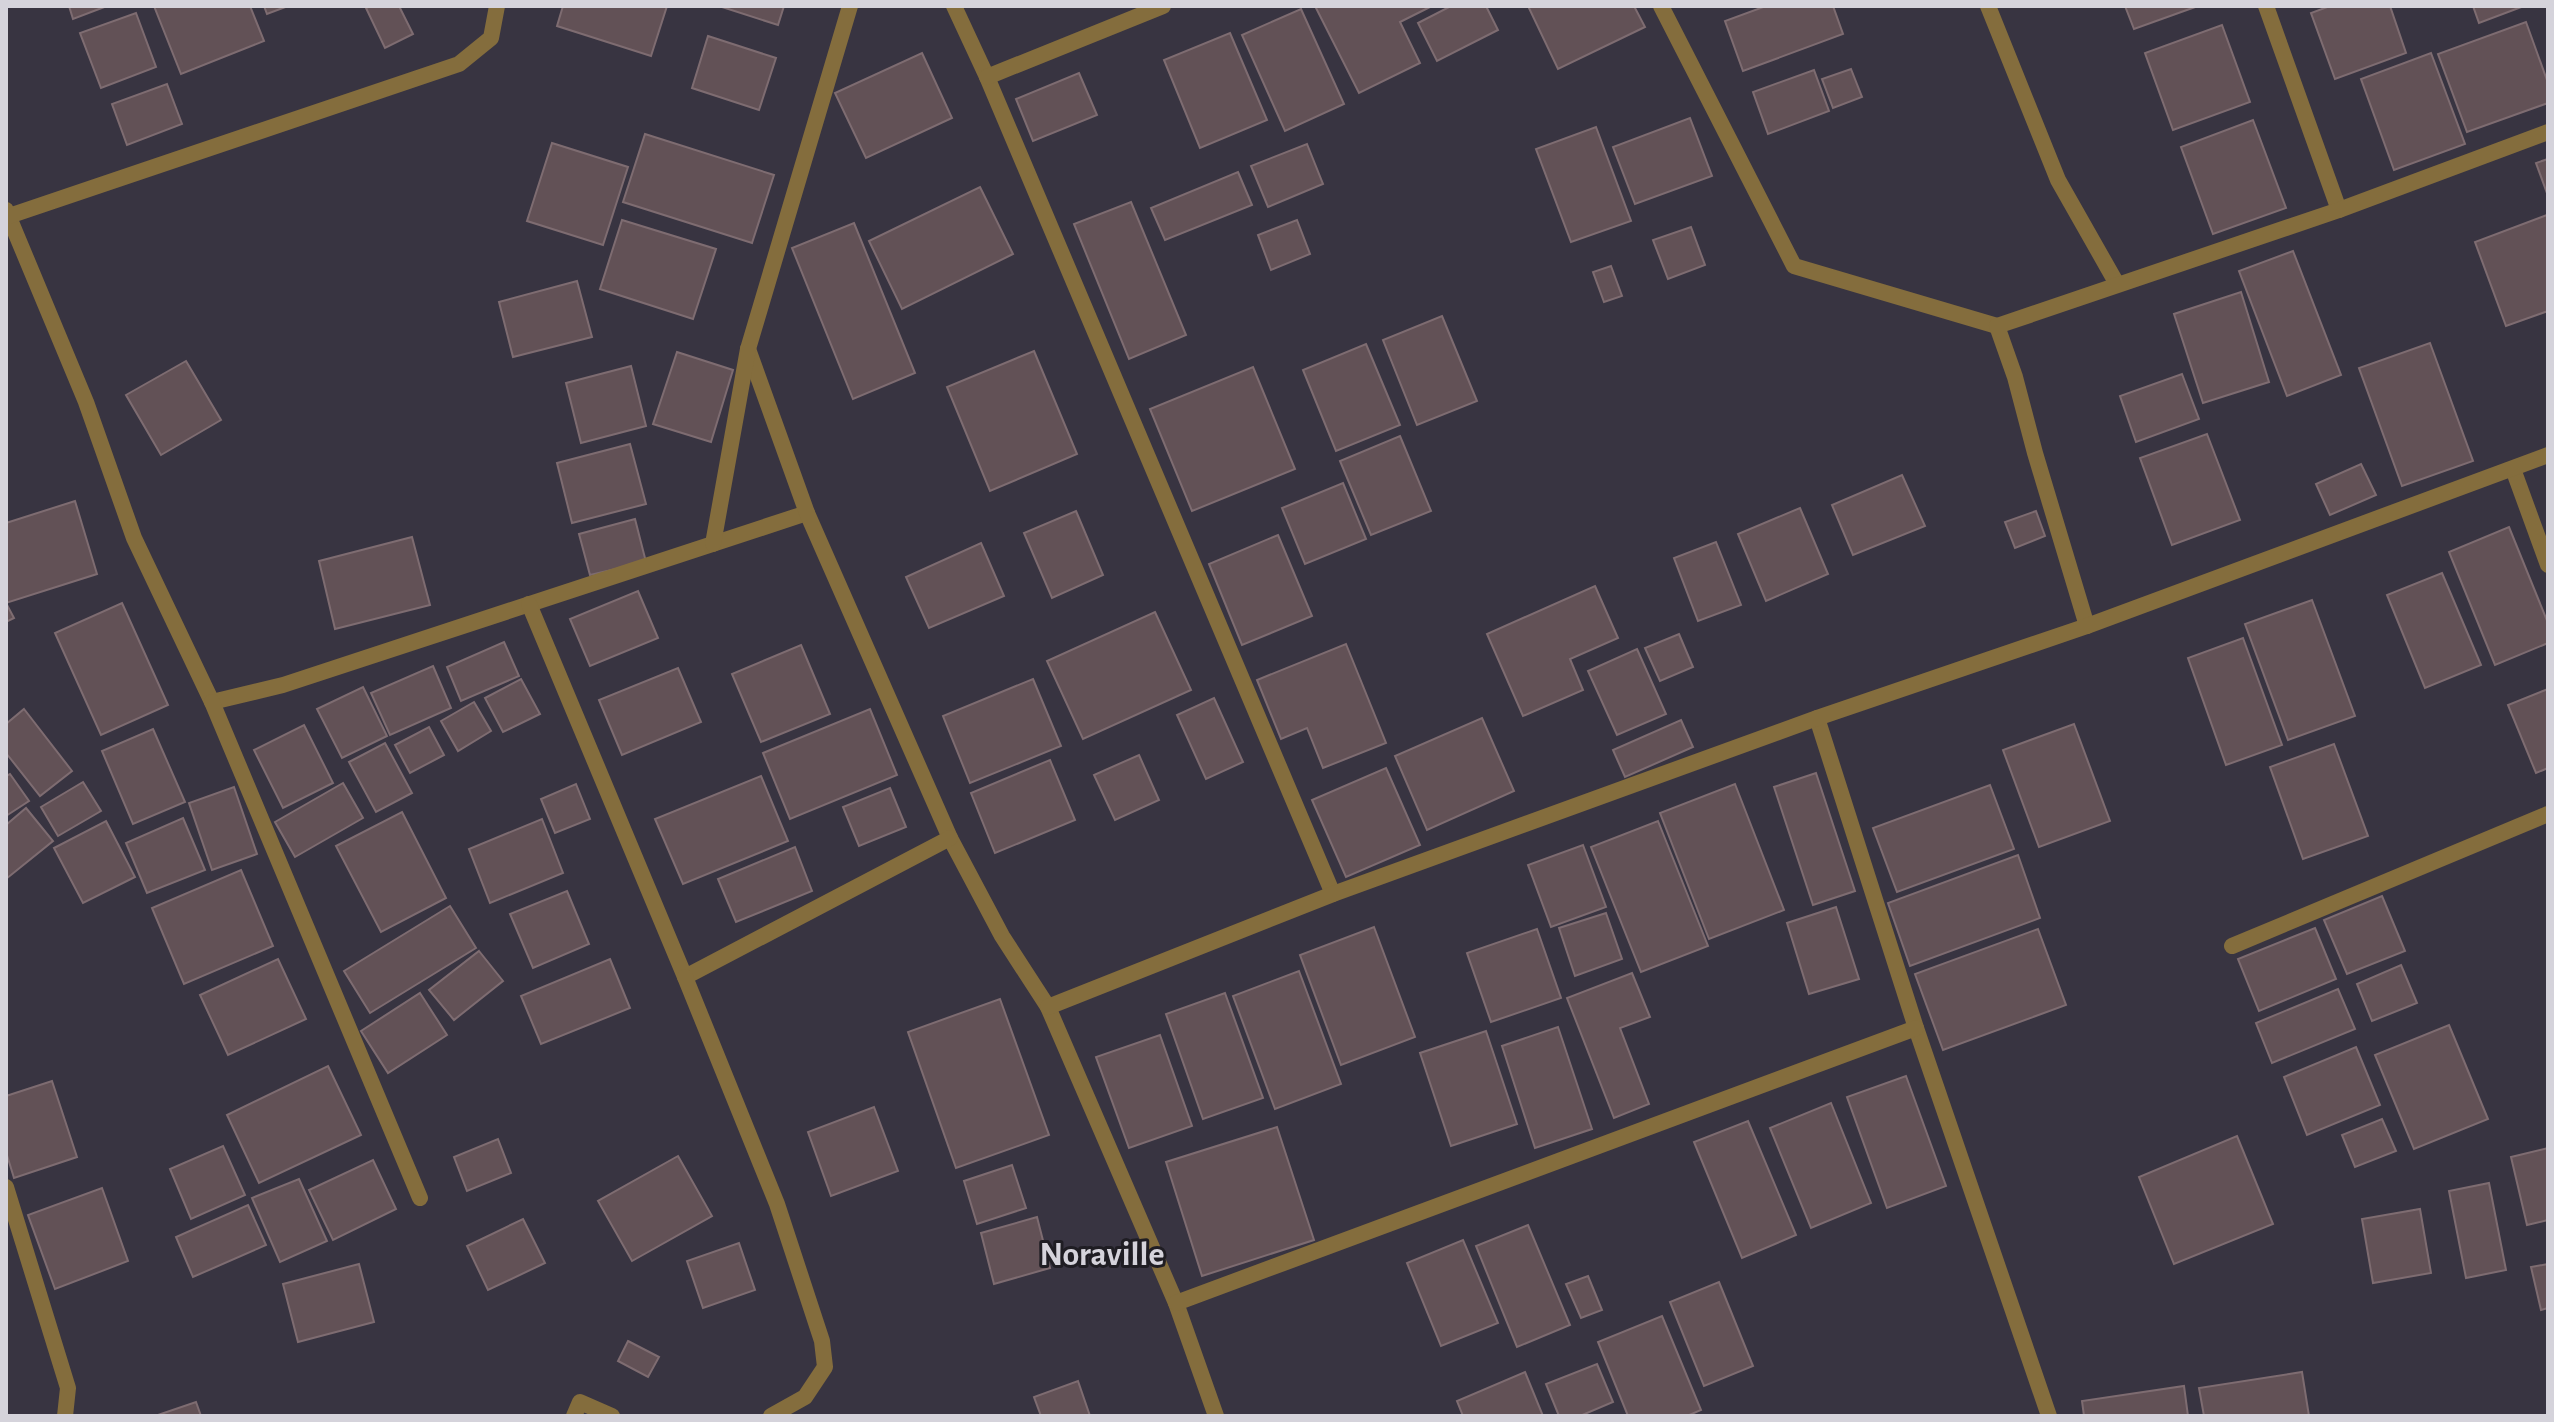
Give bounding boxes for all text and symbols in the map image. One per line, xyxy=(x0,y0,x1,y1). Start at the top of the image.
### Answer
district label: Noraville xyxy=(1039,1238,1165,1272)

